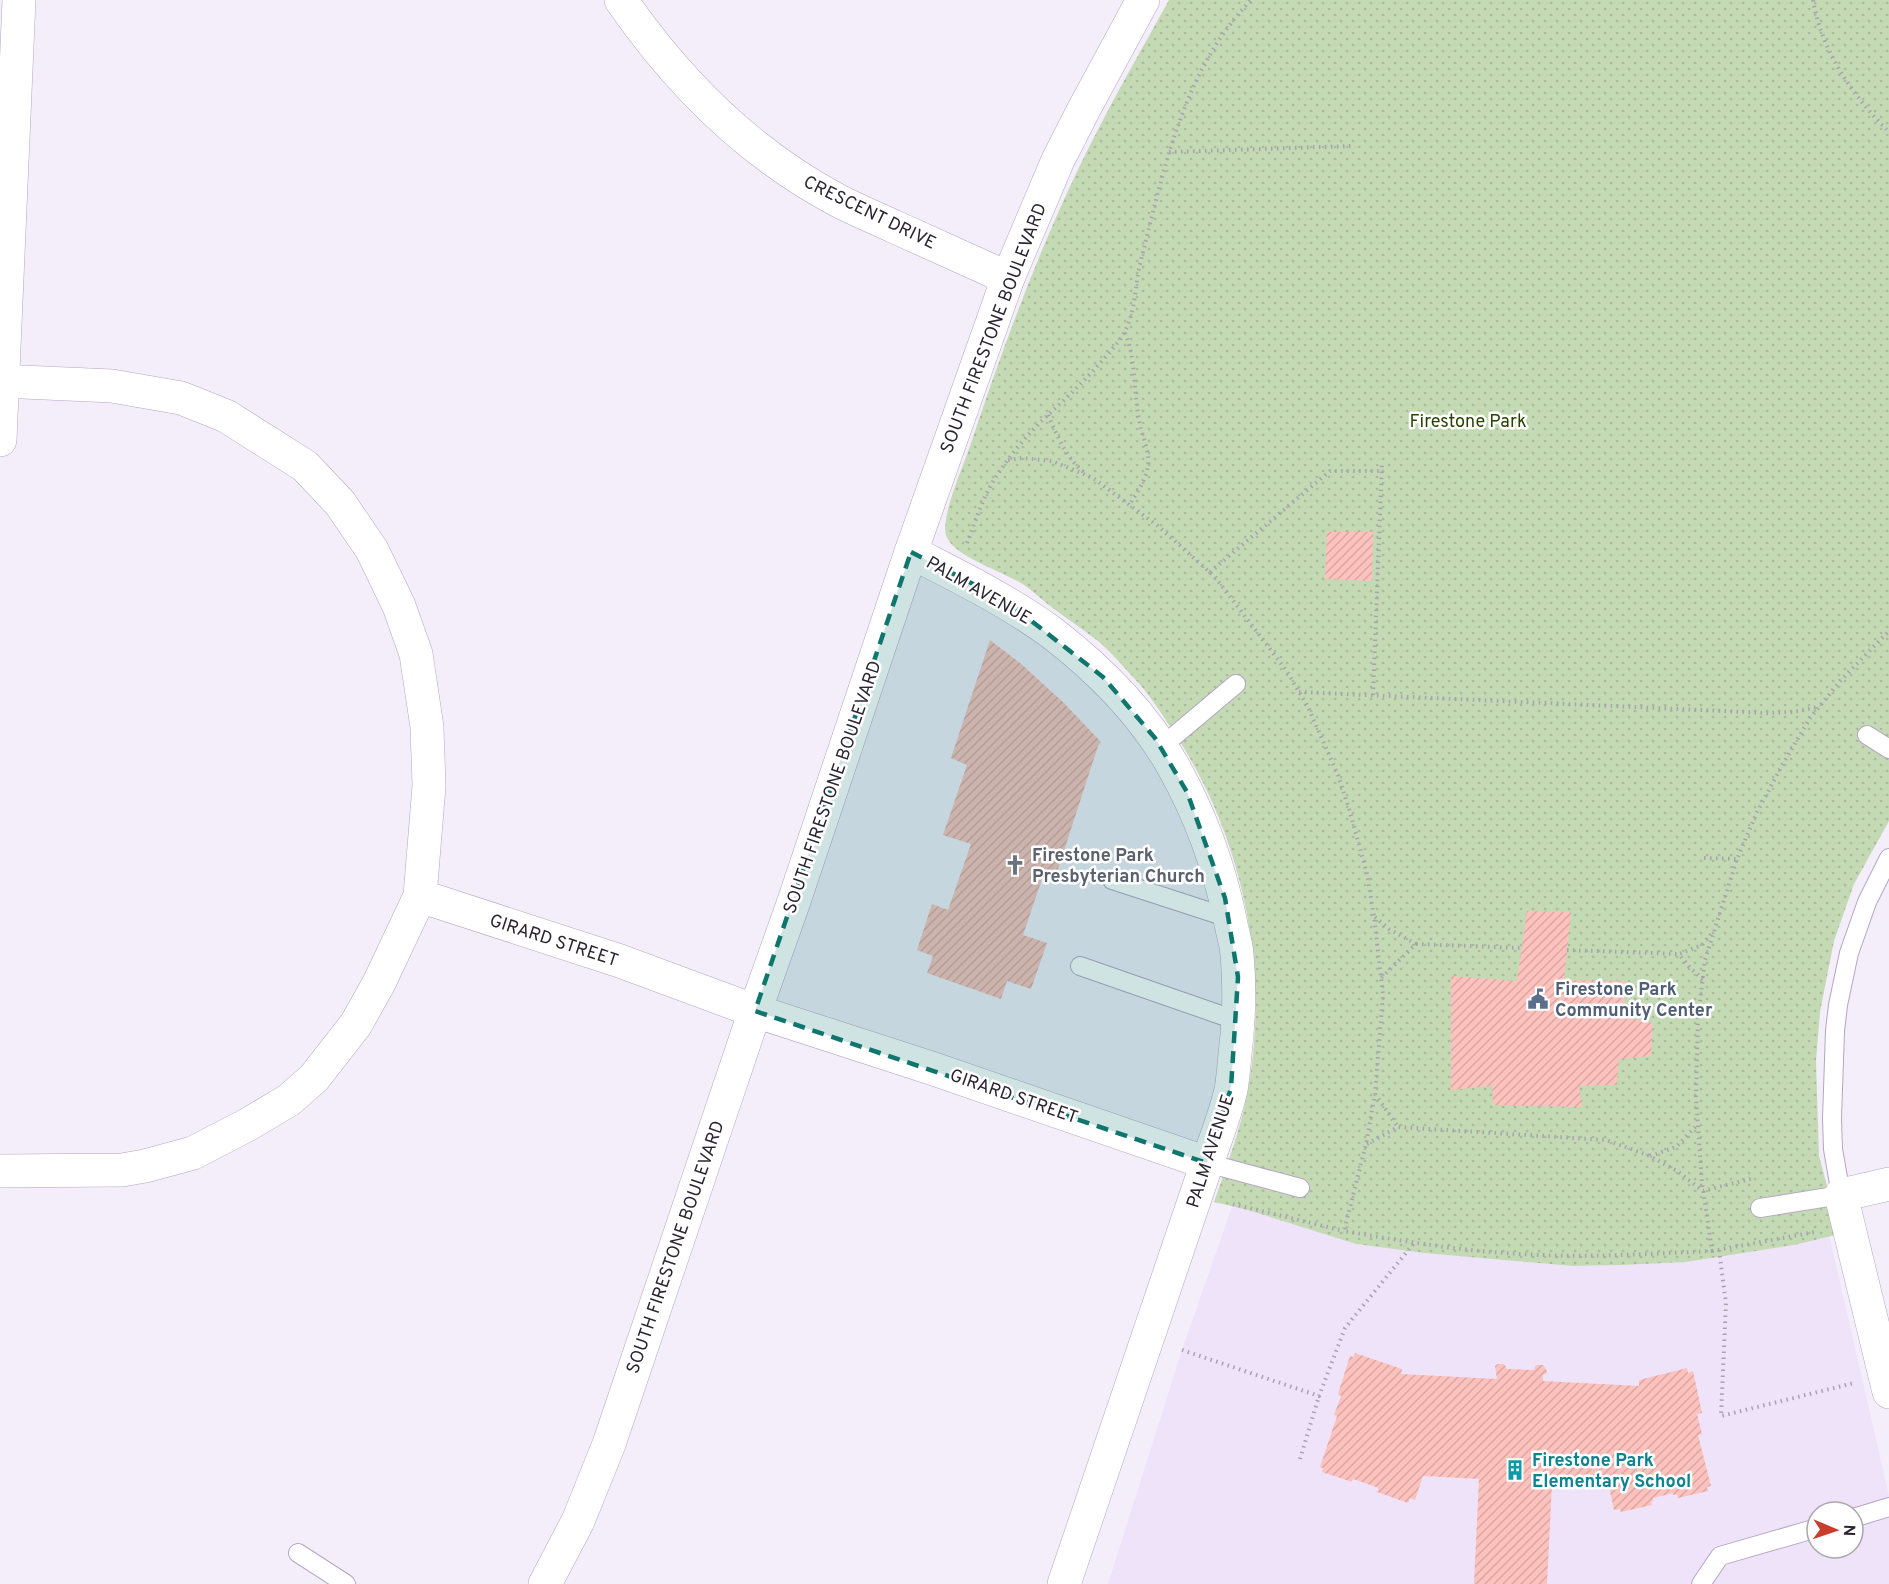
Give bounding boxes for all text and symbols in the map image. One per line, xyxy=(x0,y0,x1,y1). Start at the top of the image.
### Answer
street label: CRESCENT DRIVE xyxy=(799,171,940,255)
street label: SOUTH FIRESTONE BOULEVARD xyxy=(936,200,1053,457)
park label: Firestone Park xyxy=(1409,411,1527,434)
street label: PALM AVENUE xyxy=(921,552,1035,631)
street label: SOUTH FIRESTONE BOULEVARD xyxy=(779,658,888,917)
place label: Firestone Park Presbyterian Church xyxy=(1032,845,1205,889)
church icon: Firestone Park Presbyterian Church xyxy=(1003,853,1027,877)
street label: GIRARD STREET xyxy=(486,910,621,973)
place label: Firestone Park Community Center xyxy=(1555,979,1713,1023)
public building icon: Firestone Park Community Center xyxy=(1526,987,1550,1011)
street label: GIRARD STREET xyxy=(946,1065,1081,1130)
street label: PALM AVENUE xyxy=(1182,1092,1241,1211)
street label: SOUTH FIRESTONE BOULEVARD xyxy=(622,1118,731,1377)
place label: Firestone Park Elementary School xyxy=(1532,1450,1691,1494)
building icon: Firestone Park Elementary School xyxy=(1503,1458,1527,1482)
north arrow xyxy=(1805,1500,1865,1560)
text: N xyxy=(1838,1524,1858,1537)

